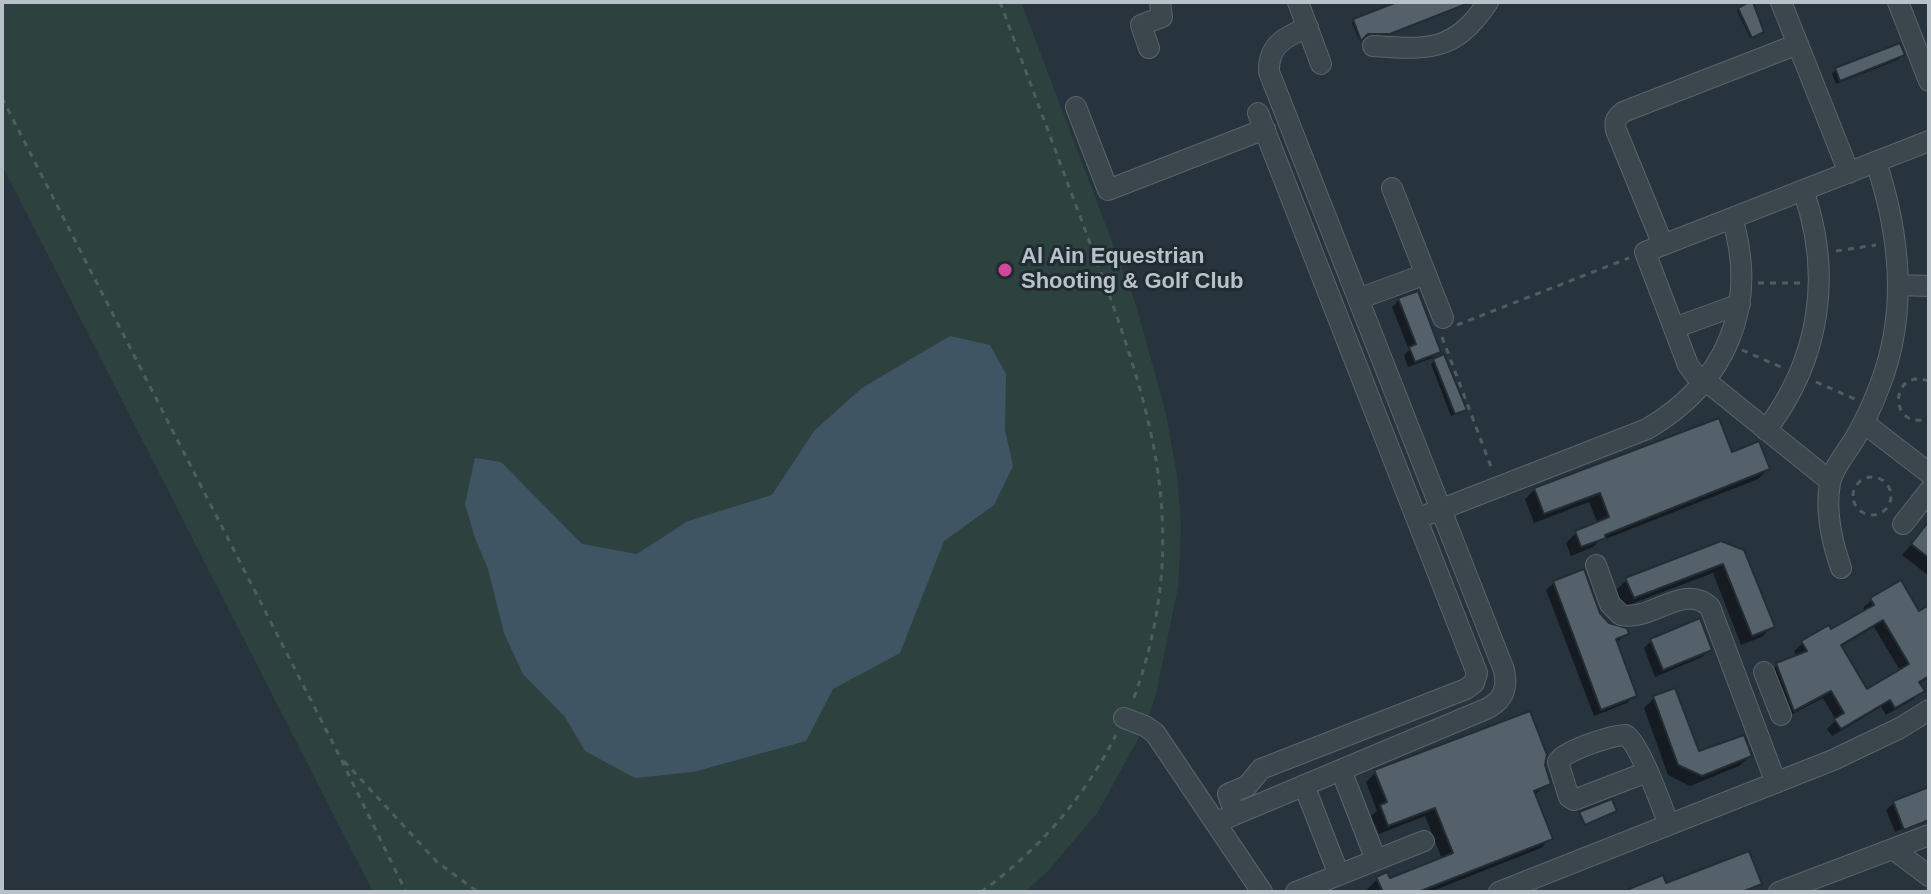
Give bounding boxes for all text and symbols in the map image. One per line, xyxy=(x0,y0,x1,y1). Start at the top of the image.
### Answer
place label: Al Ain Equestrian Shooting & Golf Club xyxy=(1021,244,1243,296)
marker: Al Ain Equestrian Shooting & Golf Club xyxy=(996,261,1014,279)

